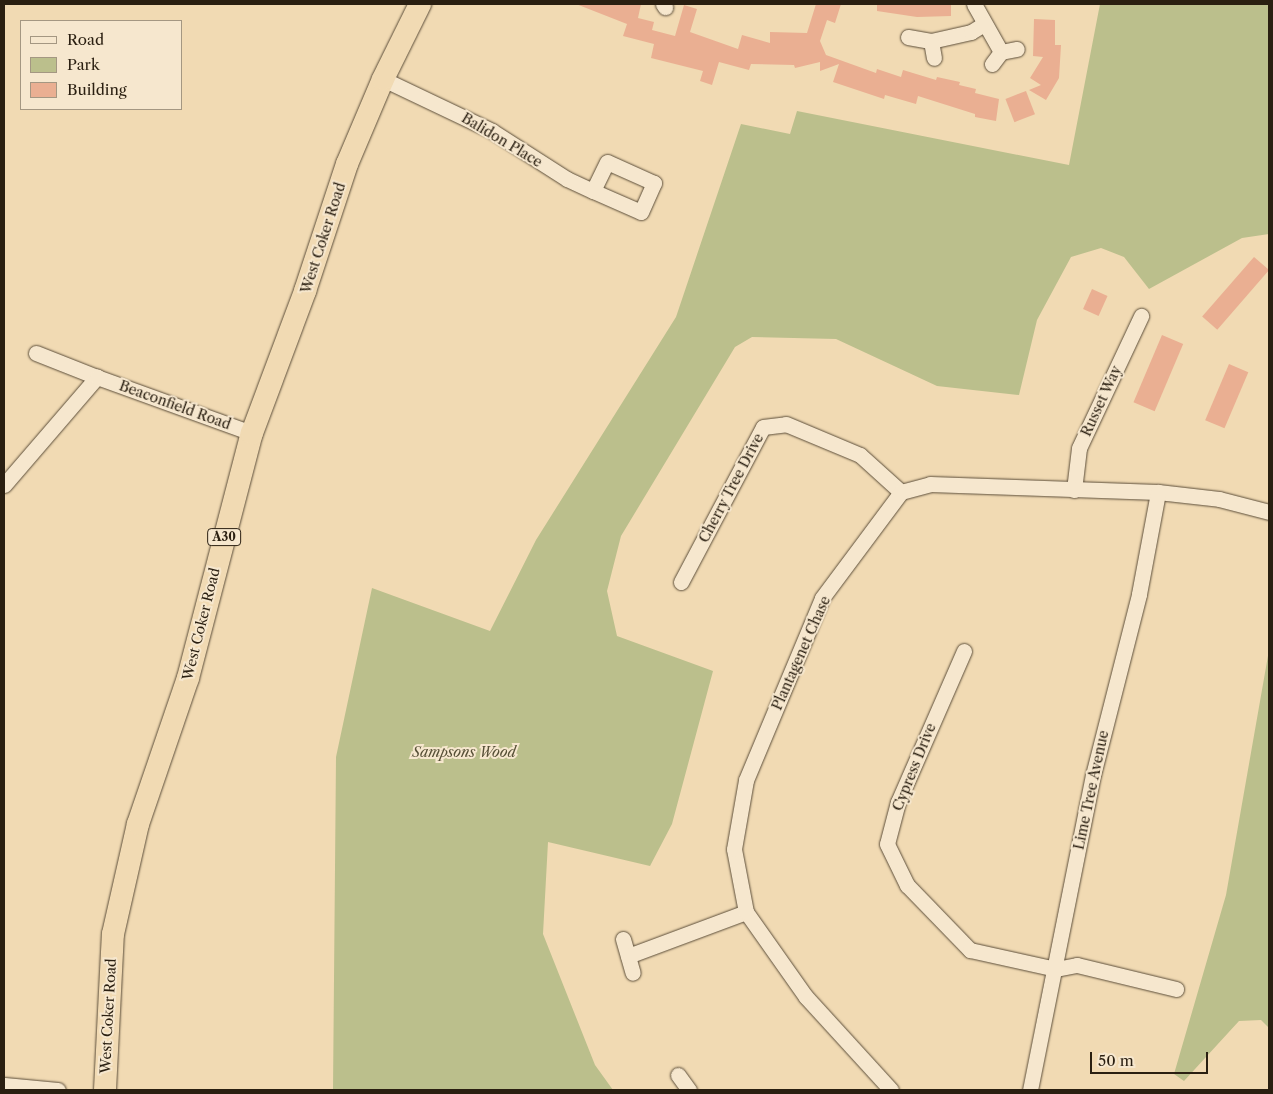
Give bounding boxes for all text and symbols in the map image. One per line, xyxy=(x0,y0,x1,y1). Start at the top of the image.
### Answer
legend xyxy=(20,20,182,110)
text: Road xyxy=(67,30,104,49)
text: Park xyxy=(67,55,100,74)
text: Building xyxy=(67,80,127,99)
street label: Balidon Place xyxy=(459,109,545,171)
street label: West Coker Road xyxy=(297,180,349,296)
street label: Russet Way xyxy=(1077,363,1125,439)
street label: Beaconfield Road xyxy=(117,377,233,433)
street label: Cherry Tree Drive xyxy=(695,430,767,546)
road number: A30 xyxy=(206,528,242,546)
street label: West Coker Road xyxy=(179,566,223,682)
street label: Plantagenet Chase xyxy=(768,593,834,713)
street label: Cypress Drive xyxy=(889,721,939,813)
street label: Lime Tree Avenue xyxy=(1070,728,1112,852)
park label: Sampsons Wood xyxy=(412,744,516,760)
street label: West Coker Road xyxy=(97,958,119,1074)
scale bar xyxy=(1093,1042,1210,1074)
text: 50 m xyxy=(1098,1051,1134,1070)

